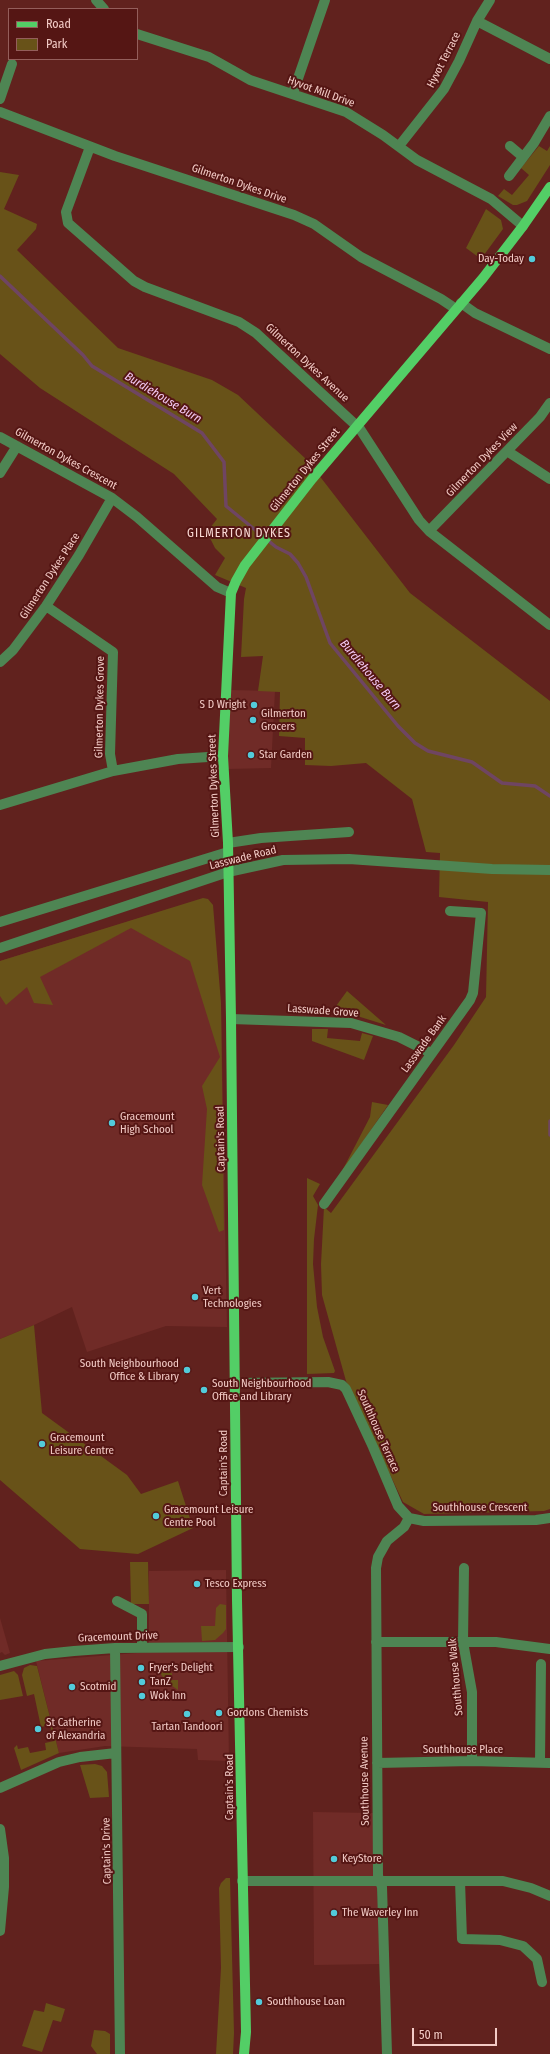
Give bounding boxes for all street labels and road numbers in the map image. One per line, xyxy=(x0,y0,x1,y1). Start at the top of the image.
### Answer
street label: Hyvot Terrace xyxy=(424,30,464,90)
street label: Hyvot Mill Drive xyxy=(286,74,356,110)
street label: Gilmerton Dykes Drive xyxy=(190,162,288,206)
street label: Gilmerton Dykes Avenue xyxy=(262,321,352,405)
street label: Gilmerton Dykes View xyxy=(443,420,521,500)
street label: Gilmerton Dykes Crescent xyxy=(13,425,119,493)
street label: Gilmerton Dykes Street xyxy=(267,426,343,514)
street label: Gilmerton Dykes Place xyxy=(17,530,83,622)
street label: Gilmerton Dykes Grove xyxy=(93,656,107,758)
street label: Gilmerton Dykes Street xyxy=(206,734,222,838)
street label: Lasswade Road xyxy=(208,843,278,873)
street label: Lasswade Grove xyxy=(287,1002,359,1020)
street label: Lasswade Bank xyxy=(399,1013,449,1075)
street label: Captain's Road xyxy=(214,1106,228,1172)
street label: Southhouse Terrace xyxy=(354,1388,402,1474)
street label: Captain's Road xyxy=(217,1430,231,1496)
street label: Southhouse Crescent xyxy=(433,1501,527,1515)
street label: Gracemount Drive xyxy=(78,1629,158,1645)
street label: Southhouse Walk xyxy=(446,1638,466,1716)
street label: Southhouse Avenue xyxy=(358,1736,372,1826)
street label: Southhouse Place xyxy=(423,1743,503,1757)
street label: Captain's Road xyxy=(223,1754,237,1820)
street label: Captain's Drive xyxy=(100,1818,114,1884)

